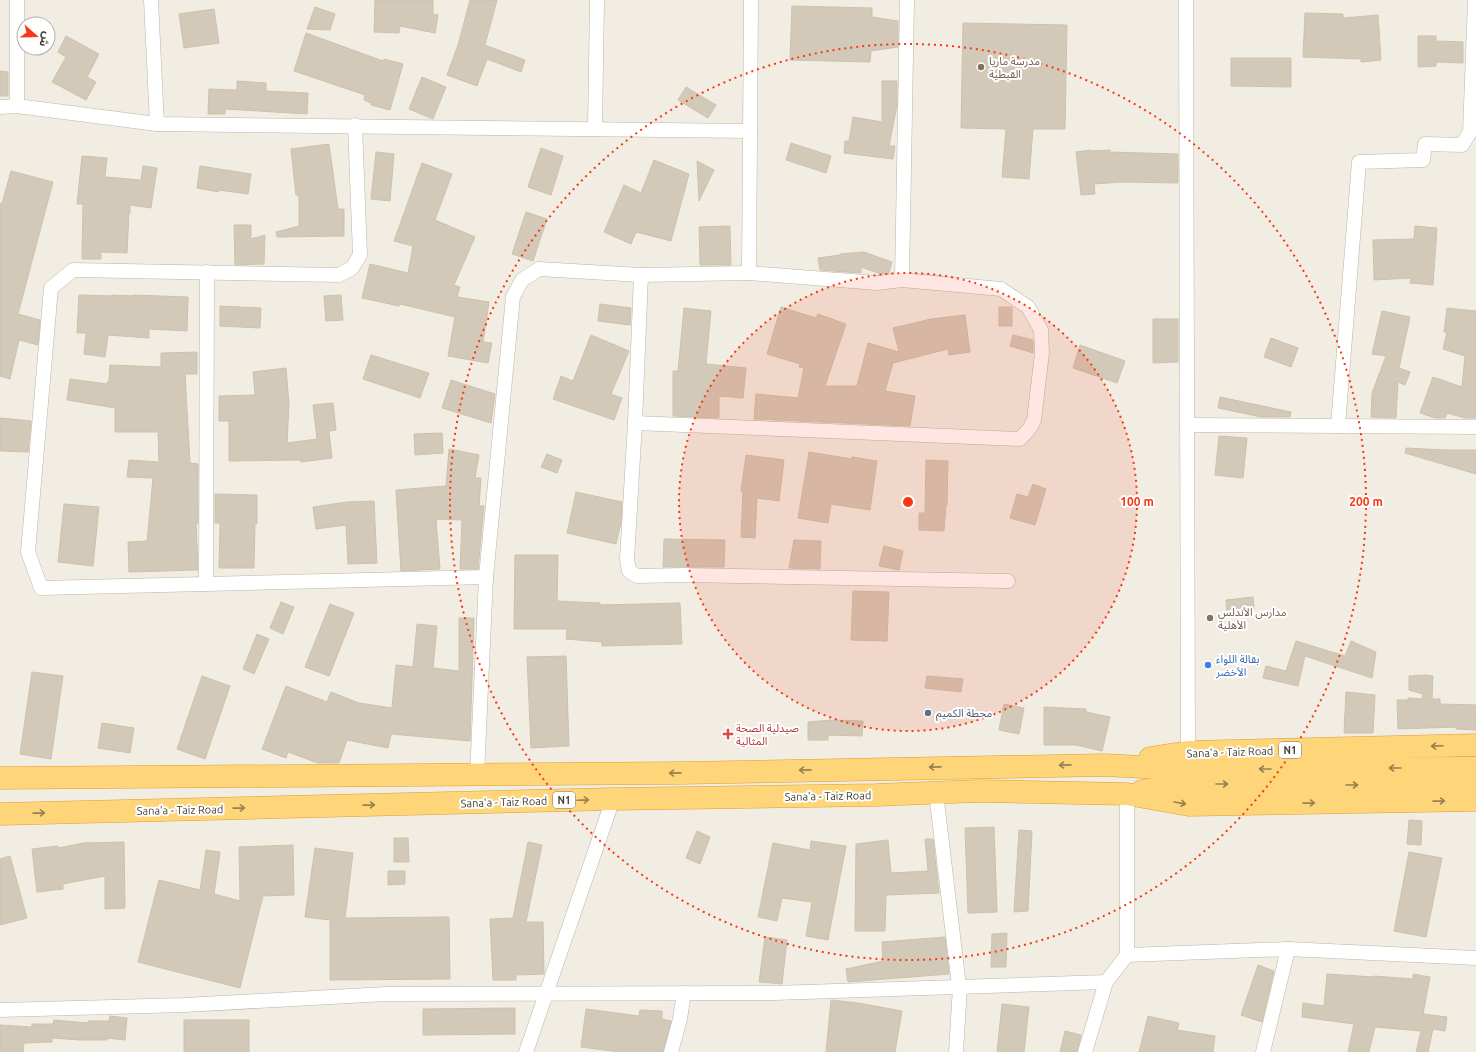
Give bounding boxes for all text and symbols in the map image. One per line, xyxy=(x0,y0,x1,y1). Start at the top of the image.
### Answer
north arrow xyxy=(16,16,56,56)
text: ش xyxy=(36,30,54,49)
place label: مدرسة ماريا القبطية xyxy=(989,55,1040,81)
marker: مدرسة ماريا القبطية xyxy=(976,62,986,72)
centre of rings xyxy=(901,495,915,509)
text: 100 m xyxy=(1120,495,1154,508)
text: 200 m xyxy=(1349,495,1383,508)
place label: مدارس الأندلس الأهلية xyxy=(1218,606,1287,632)
marker: مدارس الأندلس الأهلية xyxy=(1205,613,1215,623)
place label: بقالة اللواء الأخضر xyxy=(1215,653,1259,679)
marker: بقالة اللواء الأخضر xyxy=(1203,660,1213,670)
place label: محطة الكميم xyxy=(936,707,992,722)
marker: محطة الكميم xyxy=(923,708,933,718)
place label: صيدلية الصحة المثالية xyxy=(736,722,799,748)
marker: صيدلية الصحة المثالية xyxy=(723,729,733,739)
road number: N1 xyxy=(1279,742,1301,758)
one-way arrow xyxy=(1431,742,1444,750)
street label: Sana'a - Taiz Road xyxy=(1186,744,1274,760)
one-way arrow xyxy=(1059,762,1072,769)
one-way arrow xyxy=(929,763,942,771)
one-way arrow xyxy=(1389,764,1402,772)
one-way arrow xyxy=(1259,765,1272,773)
one-way arrow xyxy=(799,766,812,774)
one-way arrow xyxy=(669,769,682,777)
one-way arrow xyxy=(1215,780,1228,788)
one-way arrow xyxy=(1345,781,1358,788)
street label: Sana'a - Taiz Road xyxy=(785,789,871,803)
road number: N1 xyxy=(553,792,575,808)
street label: Sana'a - Taiz Road xyxy=(460,794,548,810)
one-way arrow xyxy=(576,796,589,804)
one-way arrow xyxy=(1432,797,1445,805)
one-way arrow xyxy=(1173,799,1186,807)
one-way arrow xyxy=(1302,799,1315,807)
one-way arrow xyxy=(362,801,375,809)
street label: Sana'a - Taiz Road xyxy=(137,803,223,817)
one-way arrow xyxy=(232,804,245,812)
one-way arrow xyxy=(32,809,45,817)

